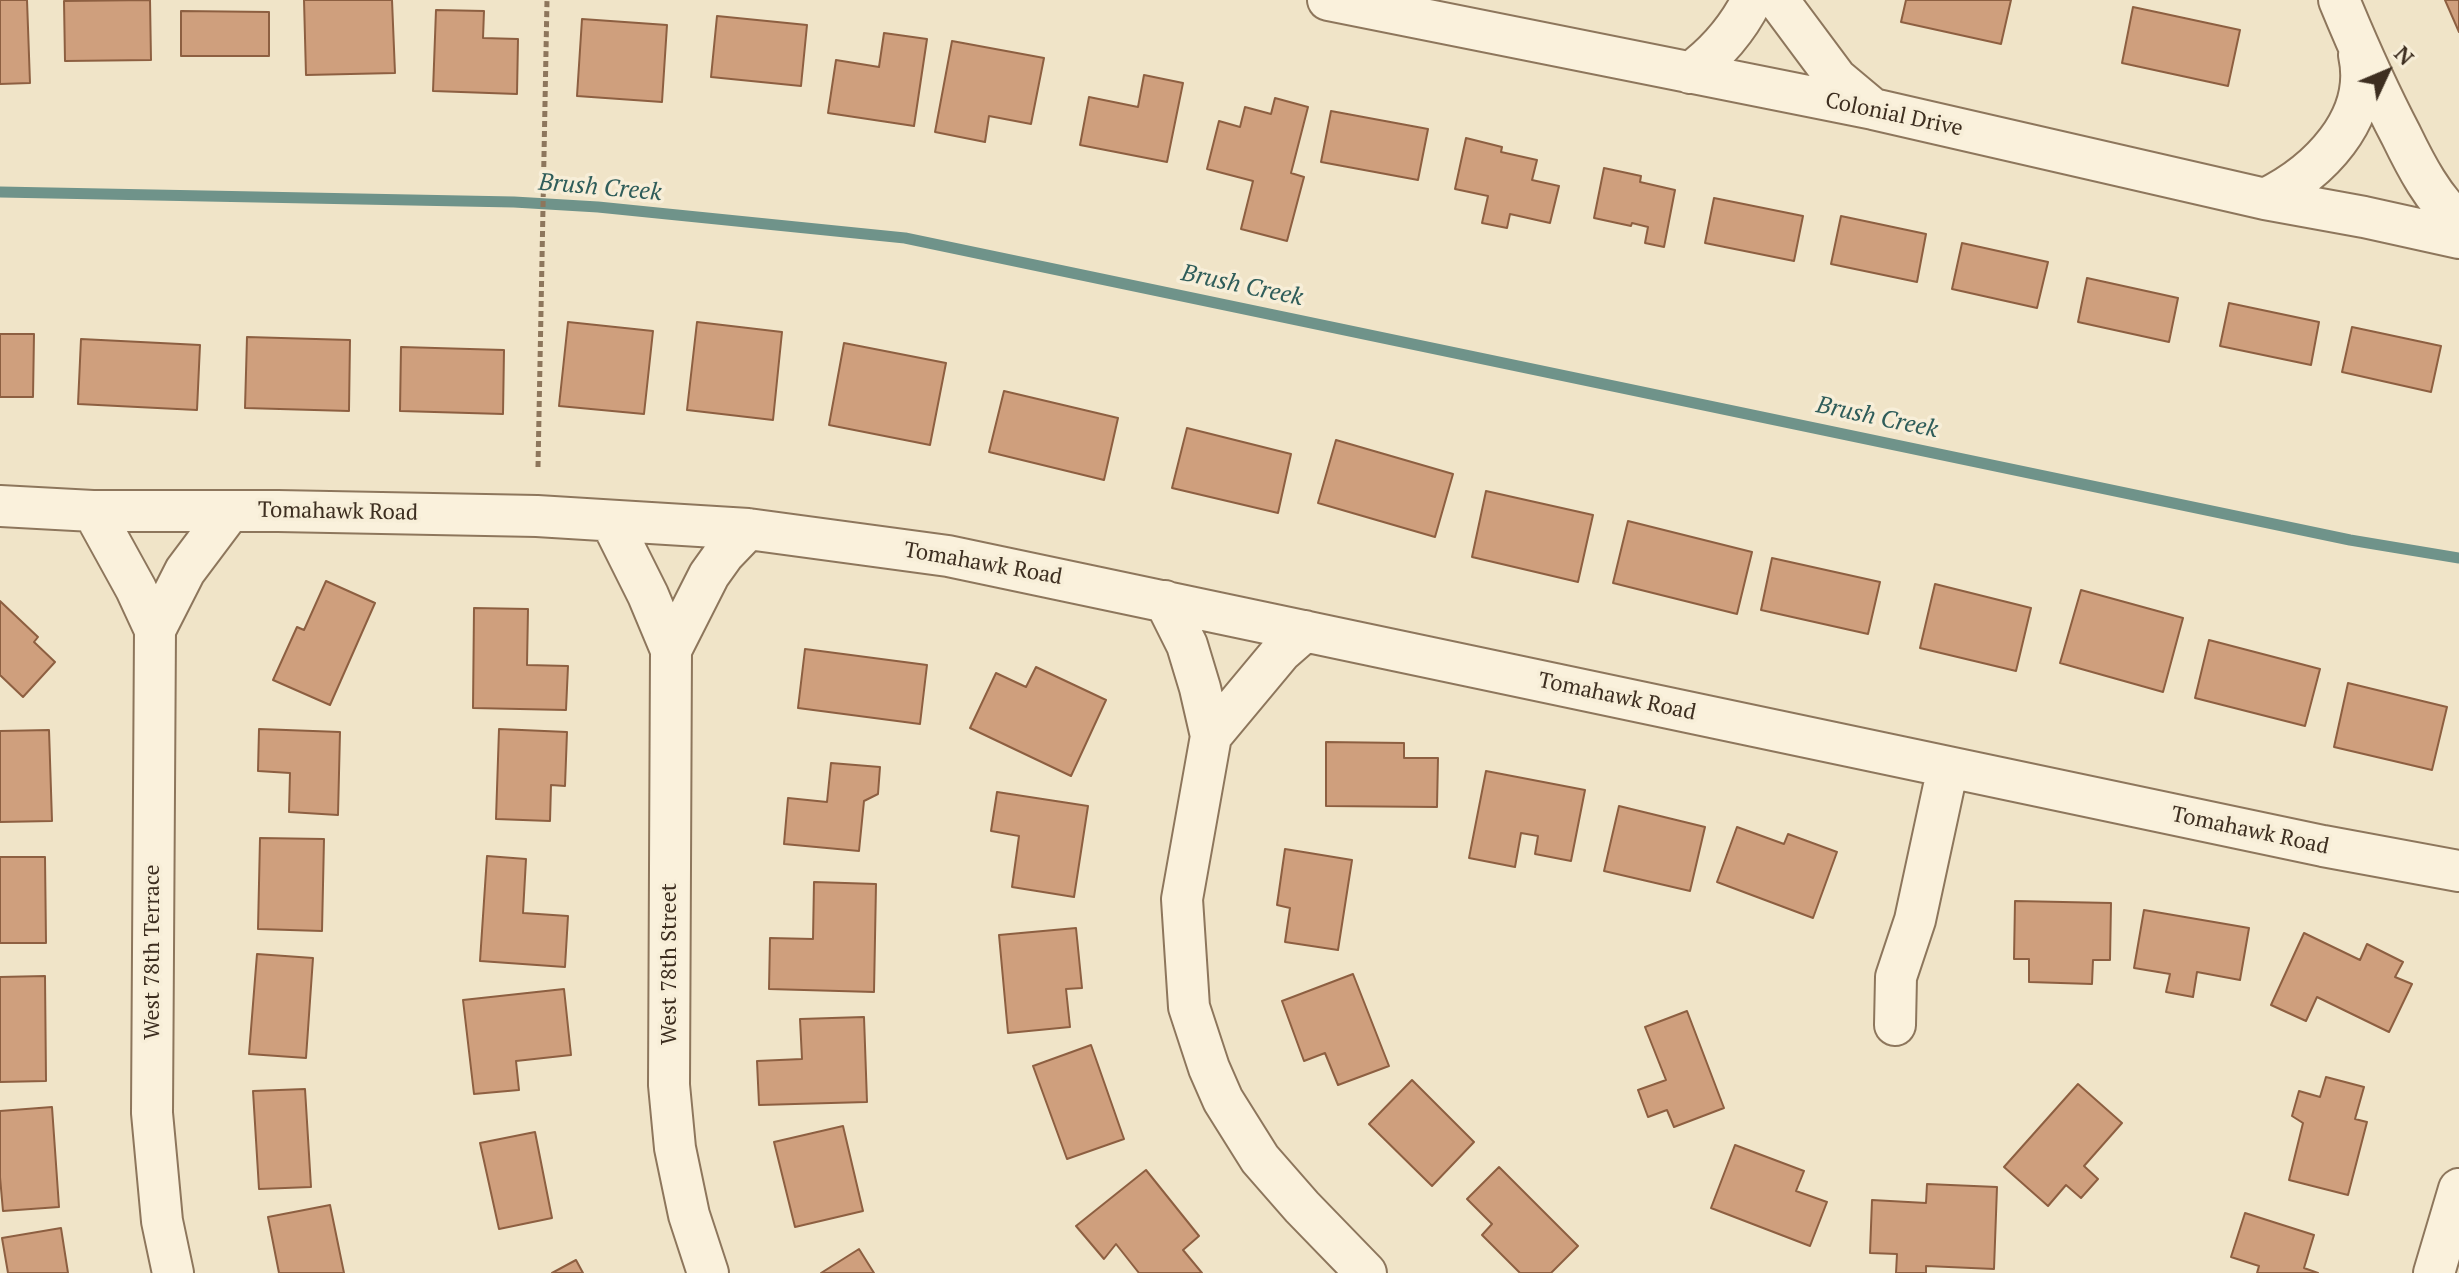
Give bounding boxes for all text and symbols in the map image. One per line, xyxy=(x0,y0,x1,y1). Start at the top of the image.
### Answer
north arrow xyxy=(2347,32,2427,112)
text: N xyxy=(2388,39,2421,71)
street label: Colonial Drive xyxy=(1823,88,1965,142)
water label: Brush Creek xyxy=(537,168,663,208)
water label: Brush Creek xyxy=(1179,259,1305,313)
water label: Brush Creek xyxy=(1814,391,1940,445)
street label: Tomahawk Road xyxy=(258,497,418,527)
street label: Tomahawk Road xyxy=(902,537,1064,591)
street label: Tomahawk Road xyxy=(1536,667,1698,727)
street label: Tomahawk Road xyxy=(2169,801,2331,861)
street label: West 78th Terrace xyxy=(140,864,166,1040)
street label: West 78th Street xyxy=(657,883,683,1045)

